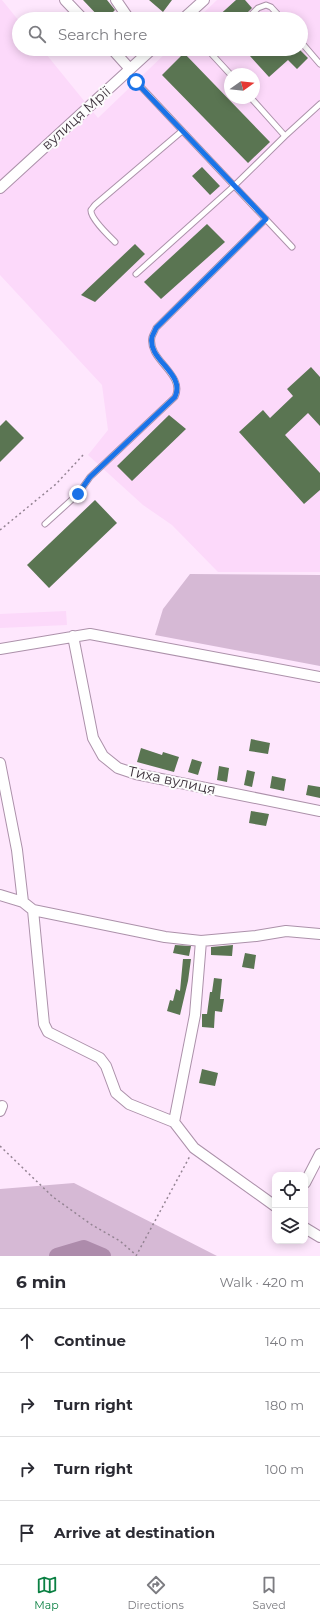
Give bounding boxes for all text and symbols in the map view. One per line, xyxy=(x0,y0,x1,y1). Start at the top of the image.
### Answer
search box xyxy=(12,12,308,56)
icon: search xyxy=(26,23,48,45)
text: Search here xyxy=(58,25,147,44)
north arrow xyxy=(224,68,260,104)
route start xyxy=(127,73,145,91)
street label: вулиця Мрії xyxy=(38,82,114,154)
route end xyxy=(69,485,87,503)
street label: Тиха вулиця xyxy=(126,762,218,798)
map controls xyxy=(272,1172,308,1244)
button: locate xyxy=(272,1172,308,1208)
button: layers xyxy=(272,1208,308,1244)
text: 6 min xyxy=(16,1272,66,1292)
text: Walk · 420 m xyxy=(220,1274,304,1290)
icon: ahead xyxy=(16,1330,38,1352)
text: Continue xyxy=(54,1331,126,1350)
text: 140 m xyxy=(265,1333,304,1349)
icon: right xyxy=(16,1394,38,1416)
text: Turn right xyxy=(54,1395,133,1414)
text: 180 m xyxy=(265,1397,304,1413)
icon: right xyxy=(16,1458,38,1480)
text: Turn right xyxy=(54,1459,133,1478)
text: 100 m xyxy=(265,1461,304,1477)
icon: arrive xyxy=(16,1522,38,1544)
text: Arrive at destination xyxy=(54,1523,215,1542)
tab: Map xyxy=(34,1574,59,1612)
tab: Directions xyxy=(128,1574,184,1612)
tab: Saved xyxy=(253,1574,286,1612)

